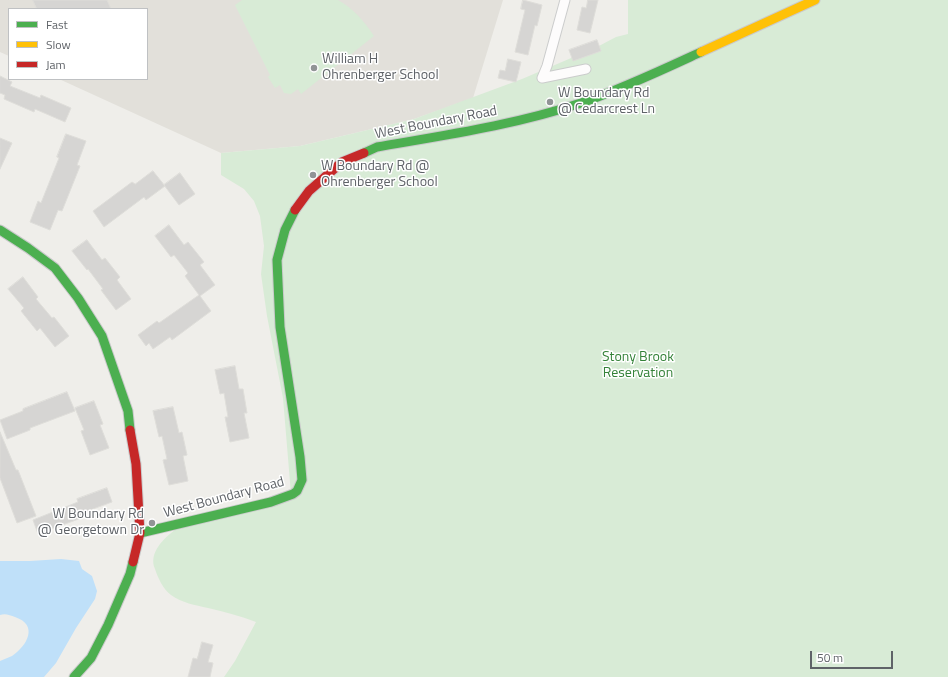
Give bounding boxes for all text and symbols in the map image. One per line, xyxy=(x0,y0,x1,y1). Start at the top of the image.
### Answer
legend xyxy=(8,8,148,80)
text: Fast xyxy=(46,15,68,34)
text: Slow xyxy=(46,35,71,54)
place label: William H Ohrenberger School xyxy=(322,52,439,84)
text: Jam xyxy=(46,55,66,74)
marker: William H Ohrenberger School xyxy=(309,63,319,73)
place label: W Boundary Rd @ Cedarcrest Ln xyxy=(558,86,655,118)
marker: W Boundary Rd @ Cedarcrest Ln xyxy=(545,97,555,107)
street label: West Boundary Road xyxy=(373,103,499,143)
place label: W Boundary Rd @ Ohrenberger School xyxy=(321,159,438,192)
marker: W Boundary Rd @ Ohrenberger School xyxy=(308,170,318,180)
park label: Stony Brook Reservation xyxy=(602,350,674,382)
street label: West Boundary Road xyxy=(162,474,286,522)
place label: W Boundary Rd @ Georgetown Dr xyxy=(38,507,144,540)
marker: W Boundary Rd @ Georgetown Dr xyxy=(147,518,157,528)
scale bar xyxy=(812,643,895,669)
text: 50 m xyxy=(817,648,843,667)

